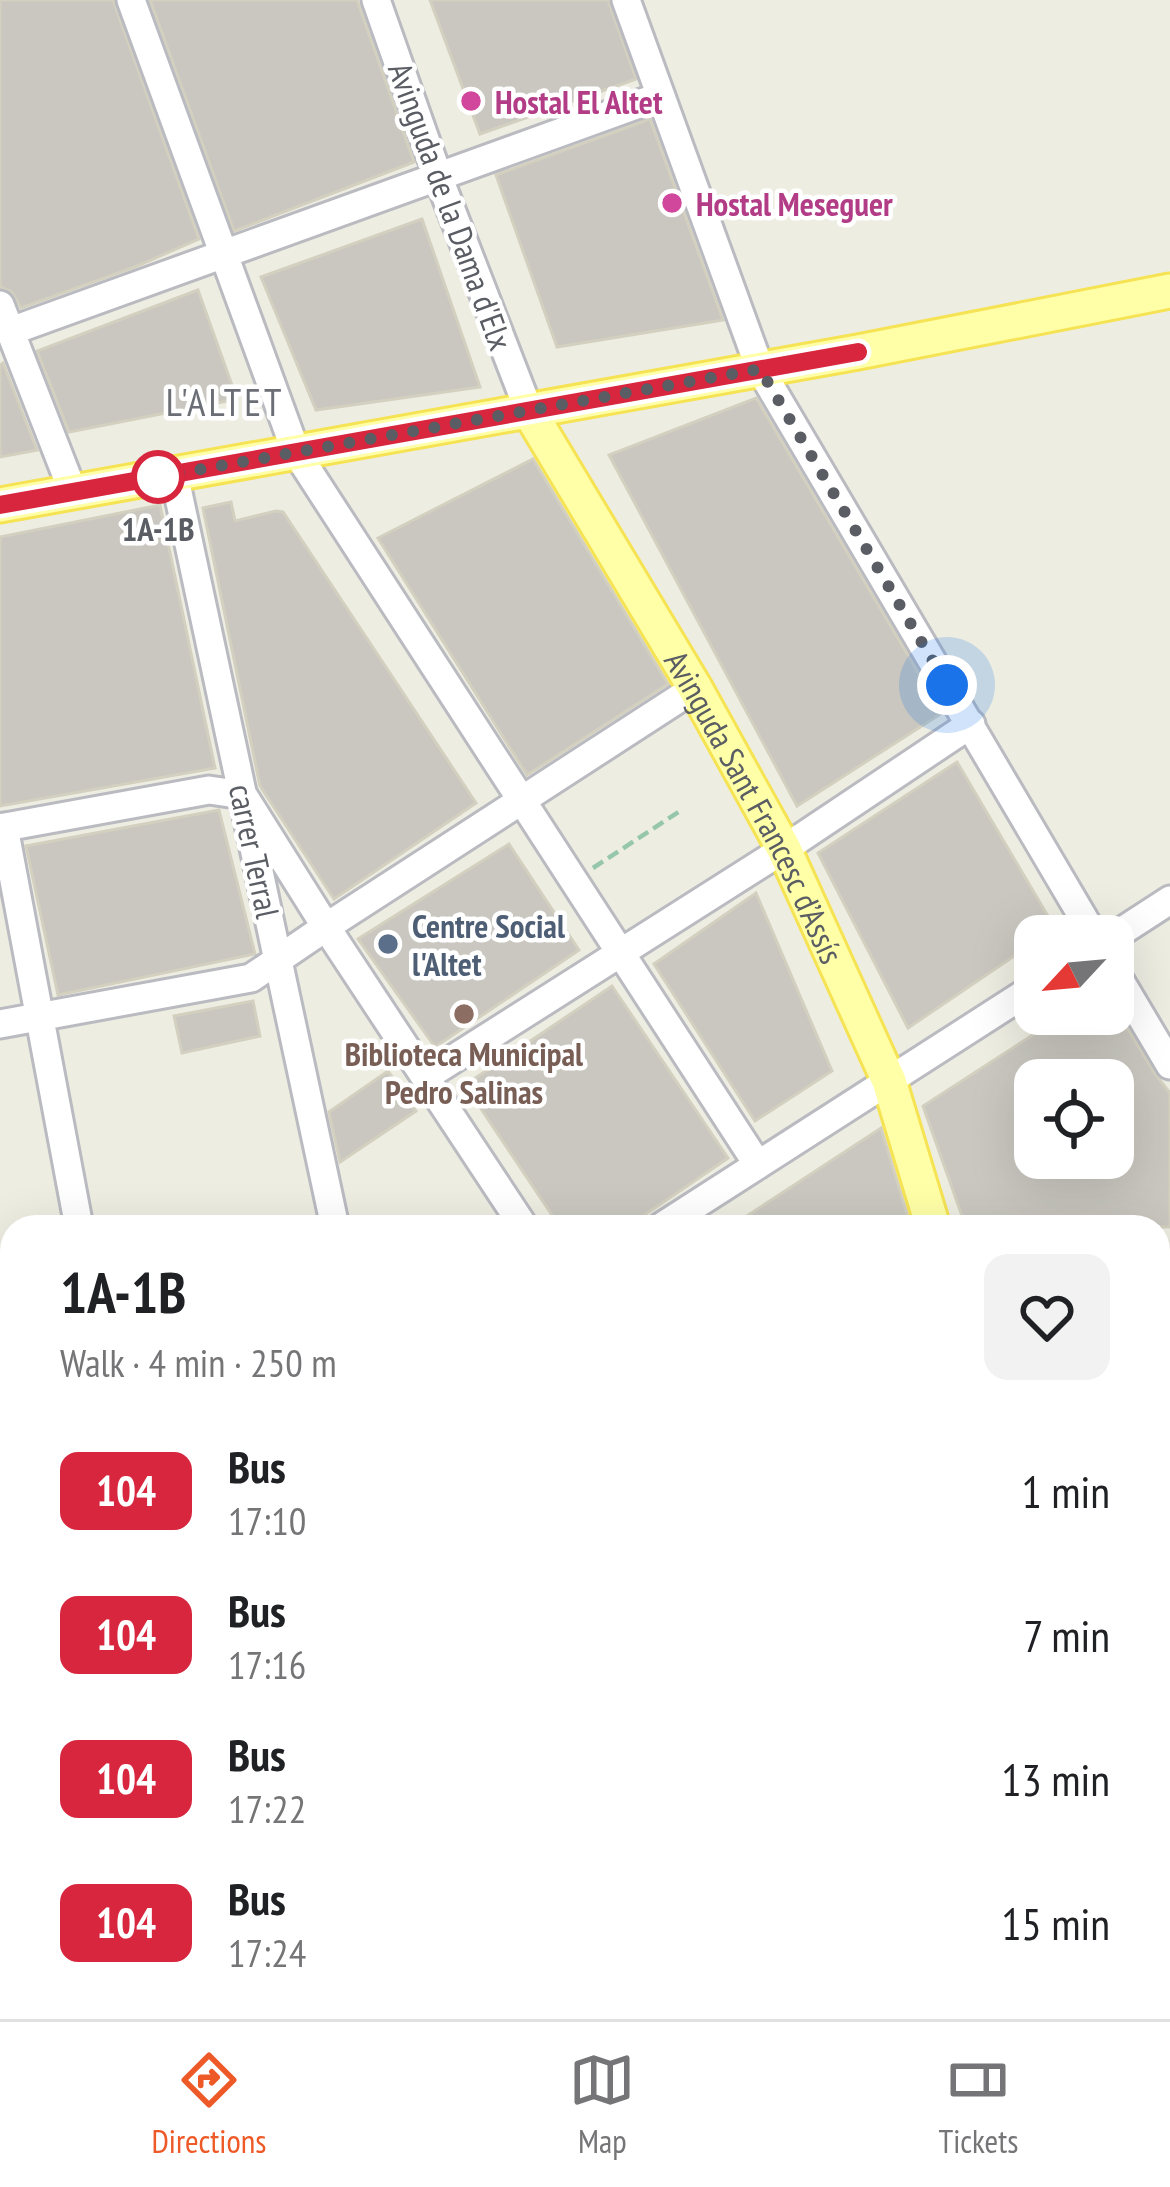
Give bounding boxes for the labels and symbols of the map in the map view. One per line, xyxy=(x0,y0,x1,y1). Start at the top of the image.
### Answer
street label: Avinguda de la Dama d'Elx xyxy=(379,56,523,356)
place label: Hostal El Altet xyxy=(495,80,663,123)
marker: Hostal El Altet xyxy=(458,88,484,114)
place label: Hostal Meseguer xyxy=(696,182,893,225)
marker: Hostal Meseguer xyxy=(659,190,685,216)
district label: L'ALTET xyxy=(166,376,284,427)
marker: 1A-1B xyxy=(133,452,183,502)
place label: 1A-1B xyxy=(122,507,195,550)
street label: Avinguda Sant Francesc d’Assís xyxy=(656,642,854,970)
your location xyxy=(917,655,977,715)
street label: carrer Terral xyxy=(220,780,290,922)
place label: Centre Social l'Altet xyxy=(412,904,566,985)
north arrow xyxy=(1014,915,1134,1035)
marker: Centre Social l'Altet xyxy=(375,931,401,957)
marker: Biblioteca Municipal Pedro Salinas xyxy=(451,1001,477,1027)
place label: Biblioteca Municipal Pedro Salinas xyxy=(345,1032,584,1113)

